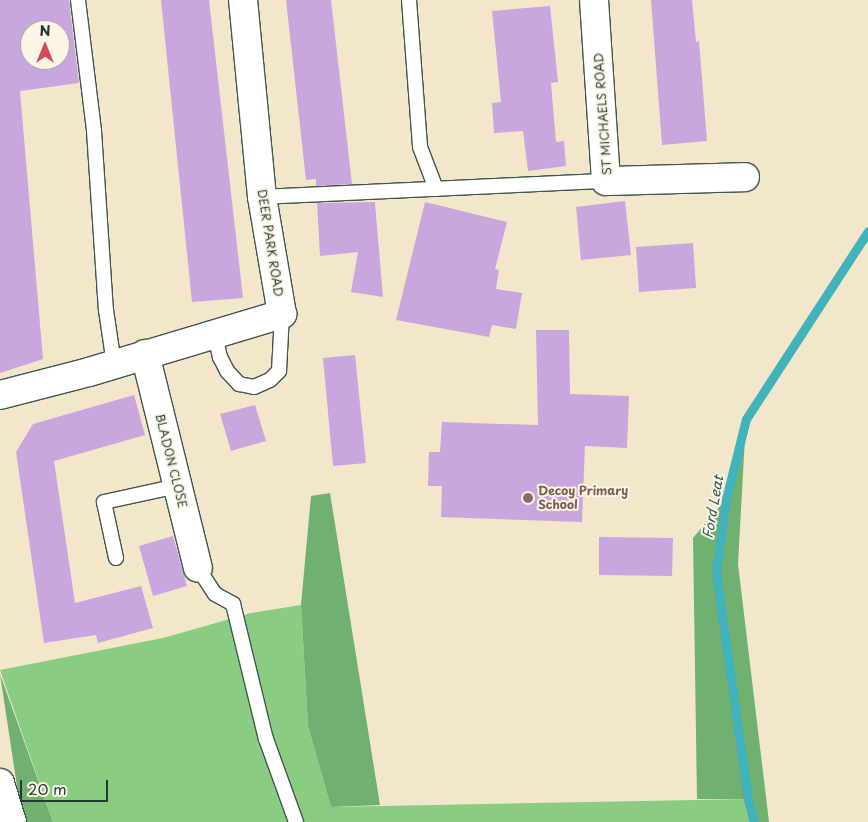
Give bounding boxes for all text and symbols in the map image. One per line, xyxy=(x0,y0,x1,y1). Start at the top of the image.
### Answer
north arrow xyxy=(20,20,70,70)
text: N xyxy=(39,20,51,41)
street label: ST MICHAELS ROAD xyxy=(592,52,614,176)
street label: DEER PARK ROAD xyxy=(254,187,286,299)
street label: BLADON CLOSE xyxy=(152,412,190,510)
water label: Ford Leat xyxy=(699,474,727,540)
place label: Decoy Primary School xyxy=(538,484,629,512)
marker: Decoy Primary School xyxy=(522,492,534,504)
scale bar xyxy=(22,770,110,802)
text: 20 m xyxy=(28,777,67,800)

